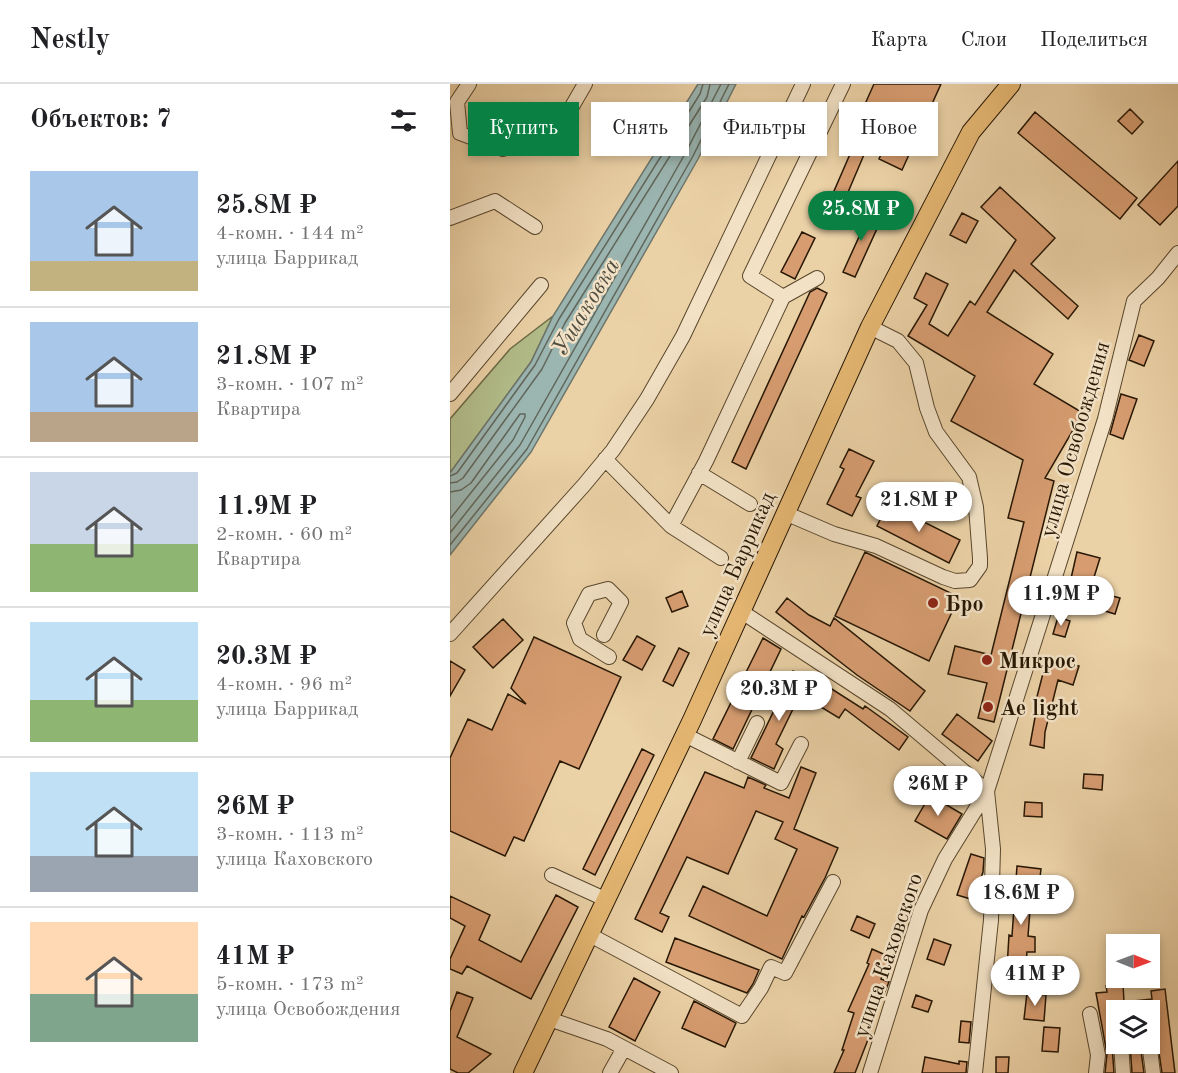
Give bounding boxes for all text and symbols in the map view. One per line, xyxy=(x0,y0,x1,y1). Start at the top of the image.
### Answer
text: Nestly xyxy=(30,27,110,55)
text: Карта xyxy=(871,30,928,51)
text: Слои xyxy=(961,30,1007,51)
text: Поделиться xyxy=(1040,30,1148,51)
chip: Купить xyxy=(468,102,579,156)
chip: Снять xyxy=(591,102,689,156)
chip: Фильтры xyxy=(701,102,827,156)
chip: Новое xyxy=(839,102,938,156)
icon: filters xyxy=(387,104,420,137)
text: Объектов: 7 xyxy=(30,107,171,133)
pin: 25.8M ₽ xyxy=(806,191,916,242)
text: 25.8M ₽ xyxy=(216,193,317,219)
icon: home xyxy=(78,195,150,267)
text: 25.8M ₽ xyxy=(822,200,900,220)
text: 4-комн. · 144 m² xyxy=(216,224,364,244)
text: улица Баррикад xyxy=(216,249,358,269)
water label: Ушаковка xyxy=(548,255,625,361)
street label: улица Освобождения xyxy=(1037,339,1114,540)
text: 21.8M ₽ xyxy=(216,344,317,370)
icon: home xyxy=(78,346,150,418)
text: 3-комн. · 107 m² xyxy=(216,375,364,395)
text: Квартира xyxy=(216,400,301,420)
pin: 21.8M ₽ xyxy=(864,482,974,533)
street label: улица Баррикад xyxy=(696,489,780,641)
text: 21.8M ₽ xyxy=(880,491,958,511)
text: 11.9M ₽ xyxy=(216,494,317,520)
icon: home xyxy=(78,496,150,568)
text: 2-комн. · 60 m² xyxy=(216,525,352,545)
text: Квартира xyxy=(216,550,301,570)
pin: 11.9M ₽ xyxy=(1006,576,1116,627)
text: 11.9M ₽ xyxy=(1022,585,1100,605)
place label: Бро xyxy=(945,594,984,616)
marker: Бро xyxy=(926,596,940,610)
text: 20.3M ₽ xyxy=(216,644,317,670)
icon: home xyxy=(78,646,150,718)
place label: Микрос xyxy=(999,651,1076,673)
marker: Микрос xyxy=(980,653,994,667)
pin: 20.3M ₽ xyxy=(724,671,834,722)
text: 4-комн. · 96 m² xyxy=(216,675,352,695)
text: 20.3M ₽ xyxy=(740,680,818,700)
place label: Ae light xyxy=(1000,698,1078,720)
text: улица Баррикад xyxy=(216,700,358,720)
marker: Ae light xyxy=(981,700,995,714)
pin: 26M ₽ xyxy=(896,766,980,817)
text: 26M ₽ xyxy=(908,775,968,795)
text: 26M ₽ xyxy=(216,794,295,820)
icon: home xyxy=(78,796,150,868)
text: 3-комн. · 113 m² xyxy=(216,825,364,845)
text: улица Каховского xyxy=(216,850,373,870)
street label: улица Каховского xyxy=(850,870,927,1041)
pin: 18.6M ₽ xyxy=(966,875,1076,926)
text: 18.6M ₽ xyxy=(982,884,1060,904)
north arrow xyxy=(1106,934,1160,988)
map controls xyxy=(1106,934,1160,1054)
text: 41M ₽ xyxy=(216,944,295,970)
icon: home xyxy=(78,946,150,1018)
pin: 41M ₽ xyxy=(993,956,1077,1007)
text: 41M ₽ xyxy=(1005,965,1065,985)
text: 5-комн. · 173 m² xyxy=(216,975,364,995)
text: улица Освобождения xyxy=(216,1000,400,1020)
button: layers xyxy=(1106,1000,1160,1054)

